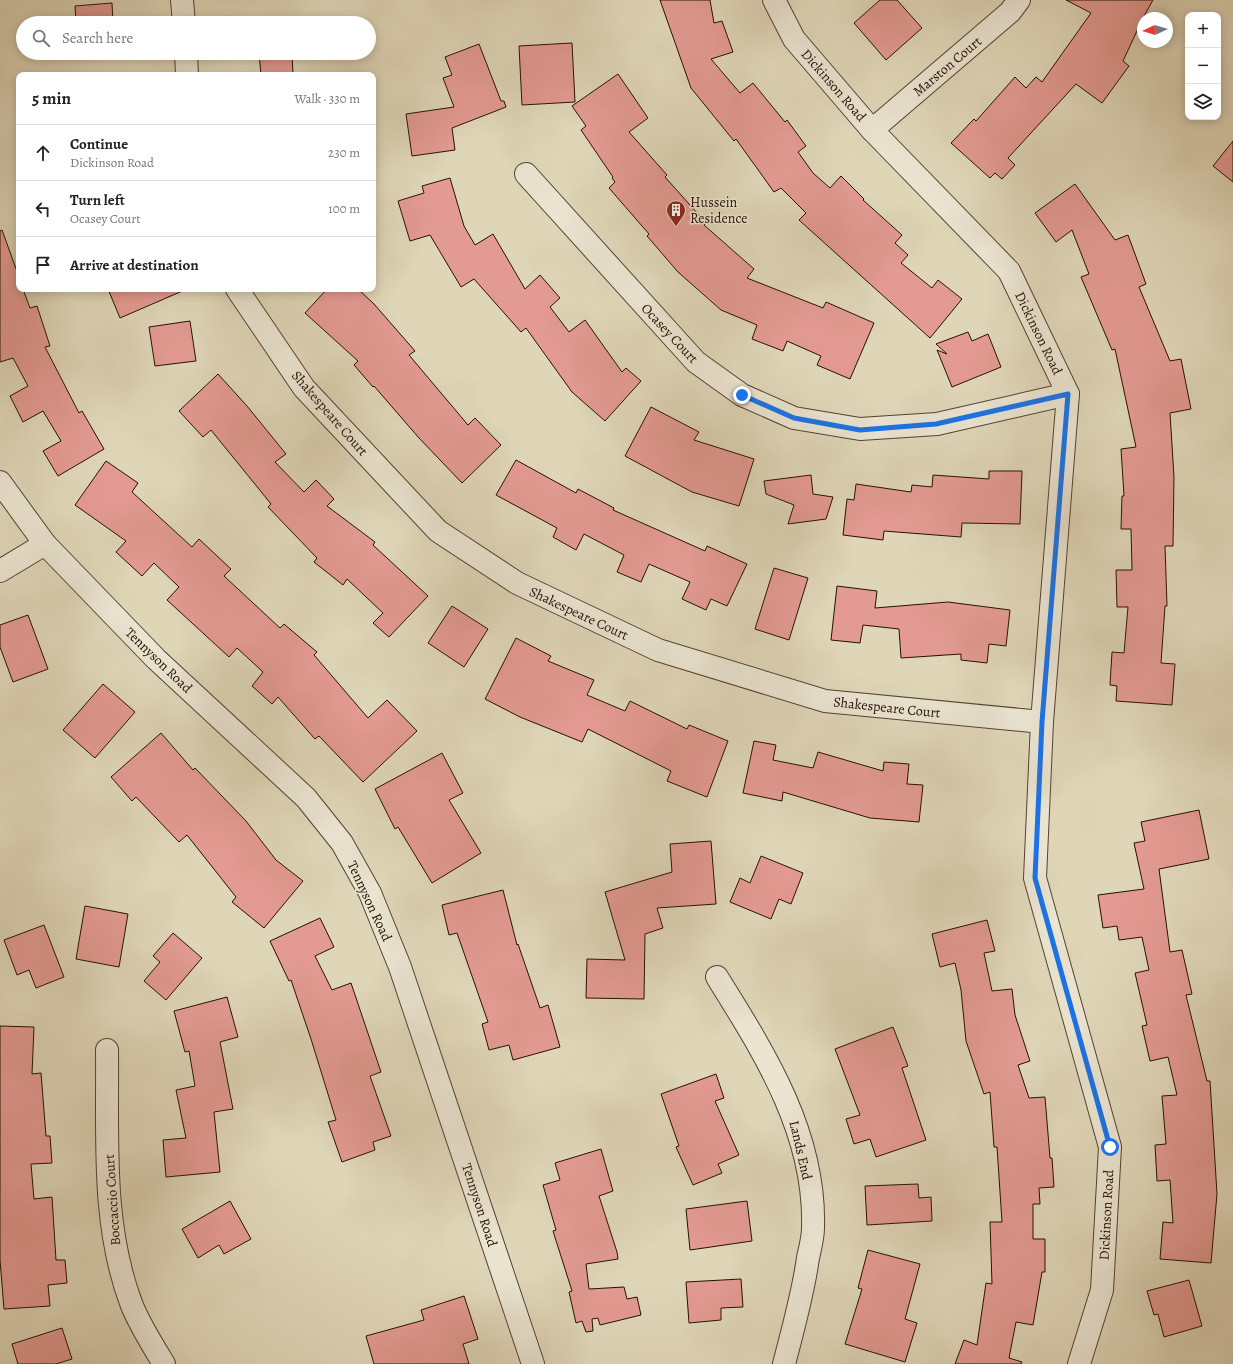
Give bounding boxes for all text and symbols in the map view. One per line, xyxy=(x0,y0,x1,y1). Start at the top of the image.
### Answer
north arrow xyxy=(1137,12,1173,48)
map controls xyxy=(1185,12,1221,120)
button: + xyxy=(1185,12,1221,48)
search box xyxy=(16,16,376,60)
icon: search xyxy=(30,27,52,49)
text: Search here xyxy=(62,28,133,48)
street label: Marston Court xyxy=(909,32,986,101)
street label: Dickinson Road xyxy=(797,45,871,126)
button: − xyxy=(1185,48,1221,84)
button: layers xyxy=(1185,84,1221,120)
text: 5 min xyxy=(32,87,71,110)
text: Walk · 330 m xyxy=(294,90,360,107)
text: Continue xyxy=(70,134,128,154)
icon: ahead xyxy=(32,142,54,164)
text: 230 m xyxy=(328,144,360,161)
text: Dickinson Road xyxy=(70,154,154,171)
text: Turn left xyxy=(70,190,125,210)
place label: Hussein Residence xyxy=(690,193,747,228)
icon: left xyxy=(32,198,54,220)
building icon: Hussein Residence xyxy=(665,199,687,227)
text: 100 m xyxy=(328,200,360,217)
text: Ocasey Court xyxy=(70,210,141,227)
icon: arrive xyxy=(32,254,54,276)
text: Arrive at destination xyxy=(70,255,199,275)
street label: Dickinson Road xyxy=(1010,288,1067,378)
street label: Ocasey Court xyxy=(637,299,703,368)
street label: Shakespeare Court xyxy=(287,367,372,460)
route end xyxy=(733,386,751,404)
street label: Shakespeare Court xyxy=(526,582,632,645)
street label: Tennyson Road xyxy=(121,623,197,698)
street label: Shakespeare Court xyxy=(833,692,942,723)
street label: Tennyson Road xyxy=(343,858,397,945)
street label: Lands End xyxy=(784,1119,817,1182)
route start xyxy=(1101,1138,1119,1156)
street label: Boccaccio Court xyxy=(100,1153,125,1246)
street label: Tennyson Road xyxy=(457,1161,502,1250)
street label: Dickinson Road xyxy=(1095,1169,1118,1261)

